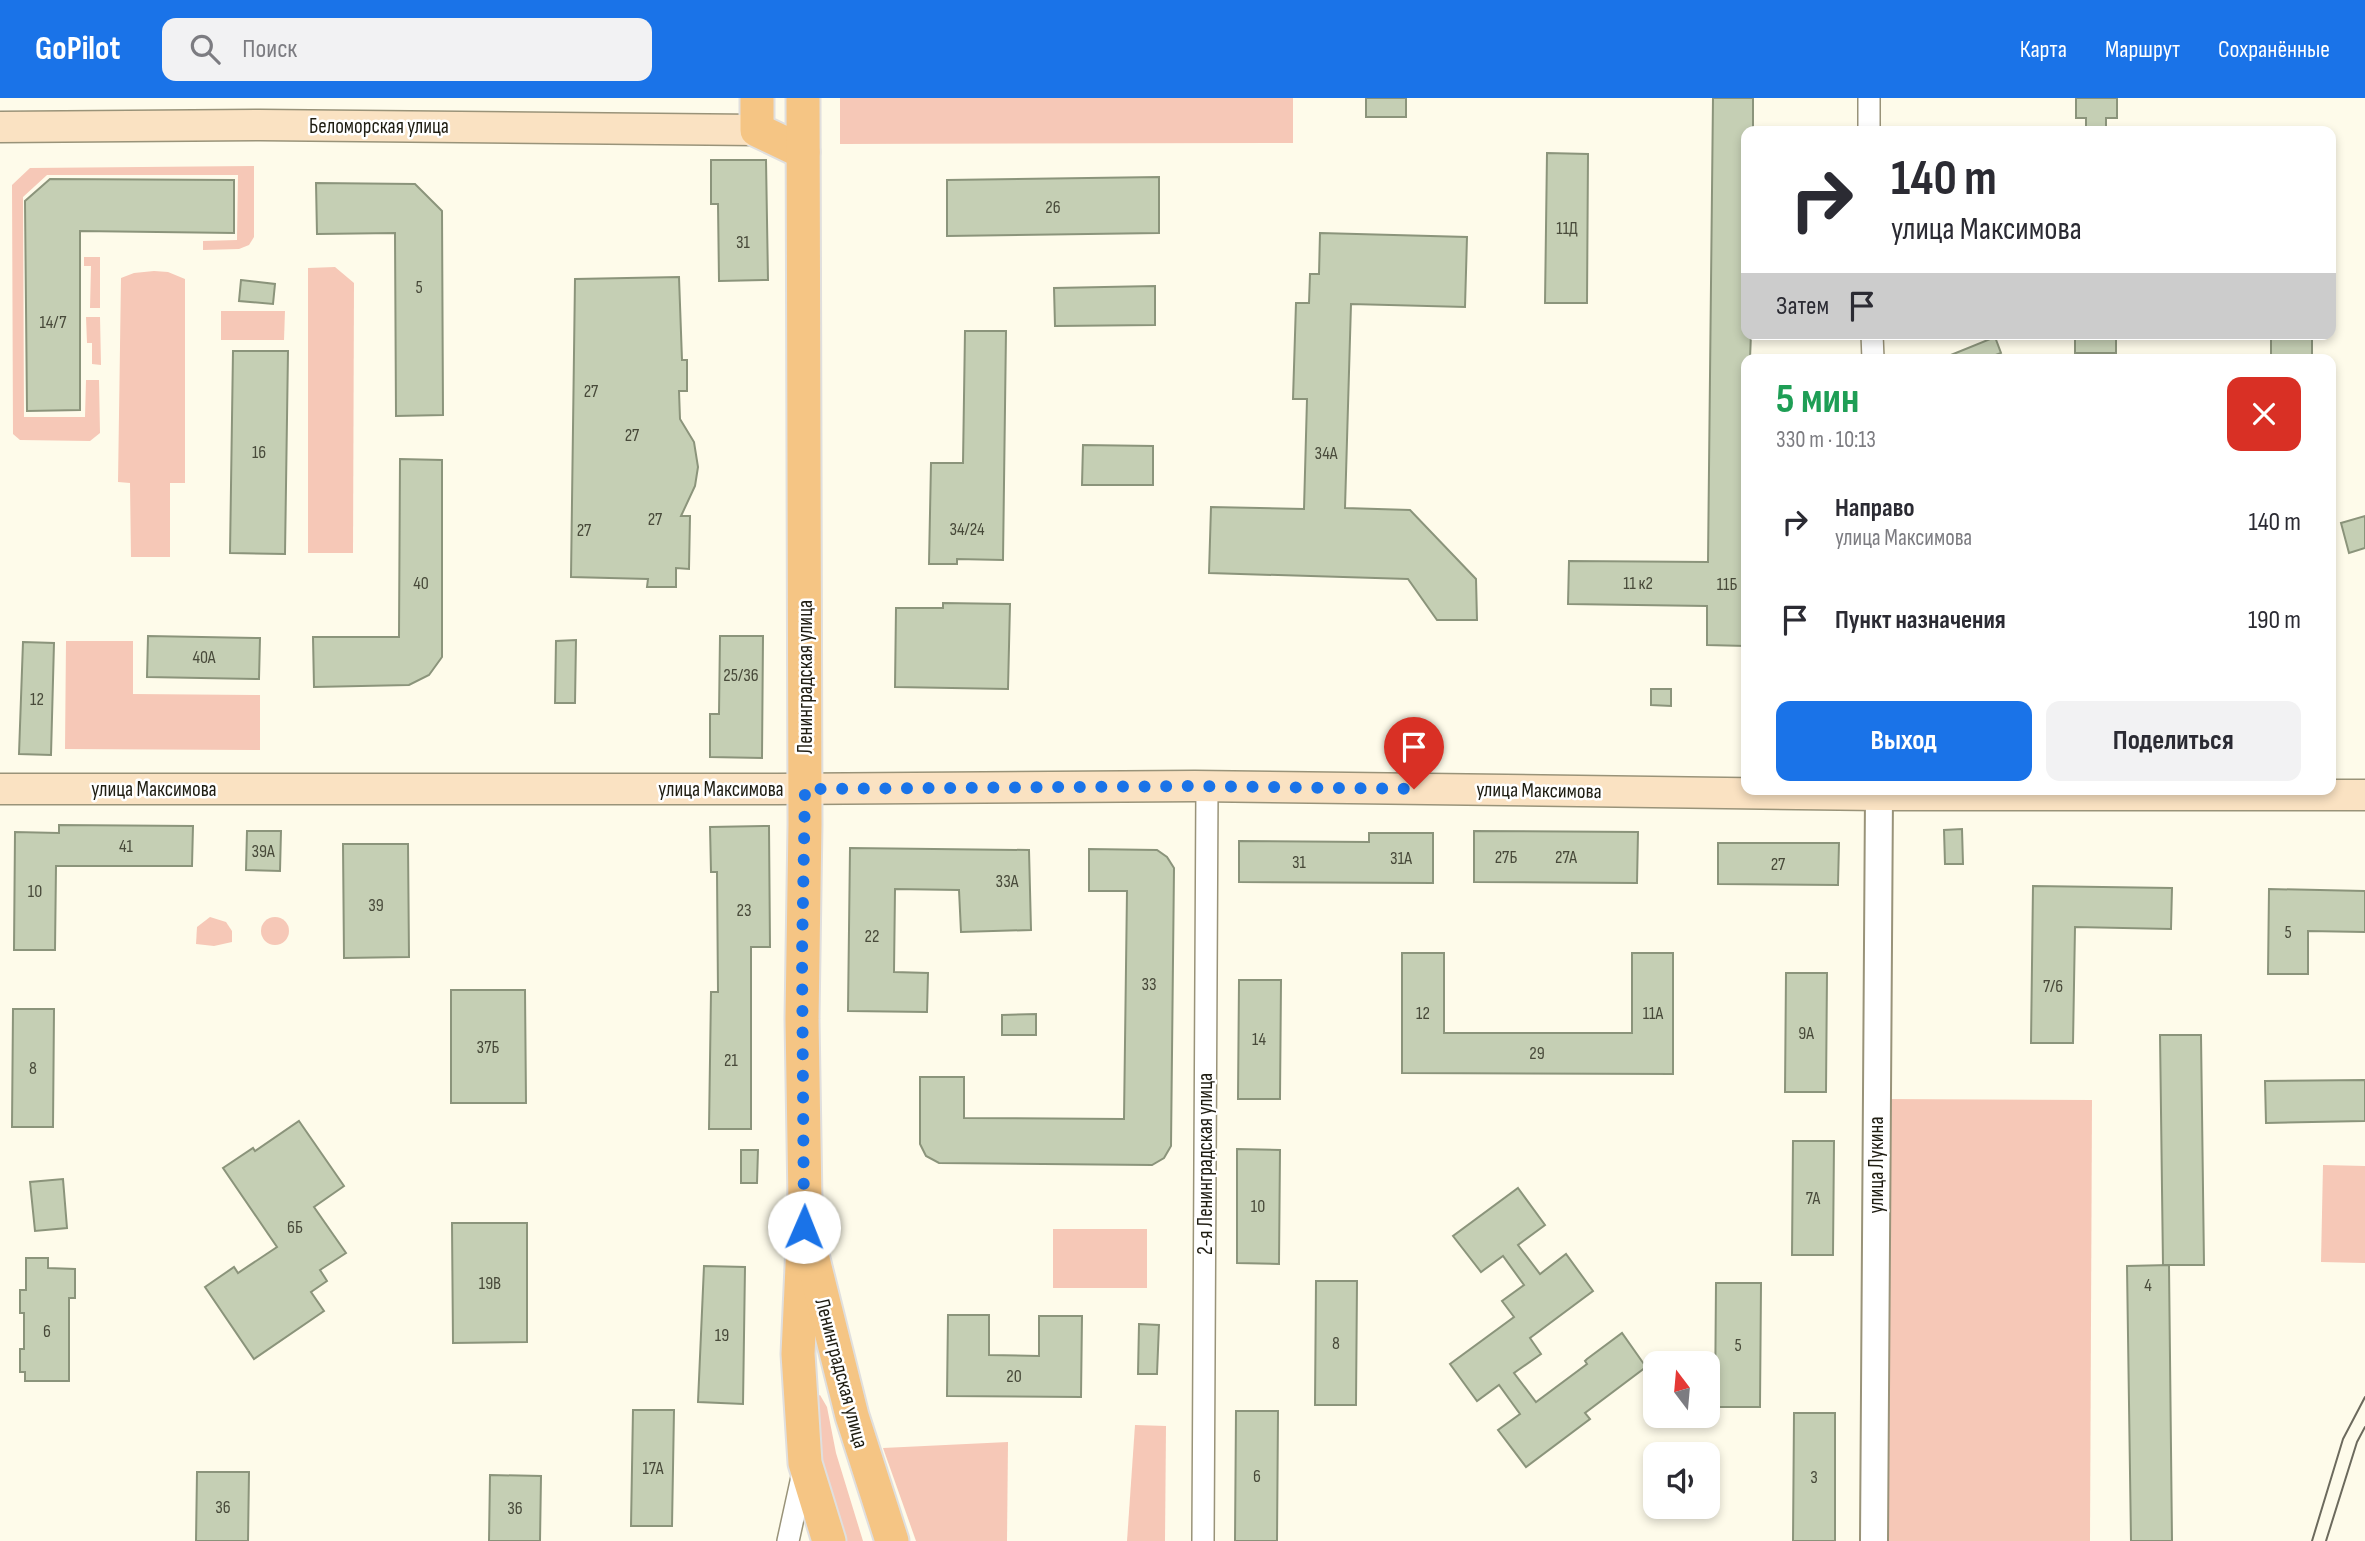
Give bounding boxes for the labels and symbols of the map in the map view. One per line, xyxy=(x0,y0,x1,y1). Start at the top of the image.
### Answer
street label: Беломорская улица xyxy=(309,114,449,139)
house number: 26 xyxy=(1045,197,1061,218)
house number: 11Д xyxy=(1556,218,1578,239)
house number: 31 xyxy=(736,232,751,253)
house number: 5 xyxy=(415,277,423,298)
house number: 14/7 xyxy=(39,312,67,333)
house number: 27 xyxy=(584,381,599,402)
house number: 27 xyxy=(625,425,640,446)
house number: 16 xyxy=(252,442,266,463)
house number: 34А xyxy=(1315,443,1338,464)
house number: 27 xyxy=(648,509,663,530)
house number: 34/24 xyxy=(949,519,985,540)
house number: 27 xyxy=(577,520,592,541)
house number: 40 xyxy=(413,573,429,594)
house number: 11 к2 xyxy=(1623,573,1653,594)
house number: 11Б xyxy=(1717,574,1737,595)
street label: Ленинградская улица xyxy=(793,600,818,754)
house number: 40А xyxy=(192,647,216,668)
house number: 25/36 xyxy=(723,665,759,686)
house number: 12 xyxy=(30,689,44,710)
pin xyxy=(1384,717,1444,789)
street label: улица Максимова xyxy=(91,777,217,802)
street label: улица Максимова xyxy=(658,777,784,802)
street label: улица Максимова xyxy=(1476,777,1602,804)
house number: 41 xyxy=(119,836,134,857)
house number: 39А xyxy=(251,841,275,862)
house number: 27Б xyxy=(1495,847,1517,868)
house number: 27А xyxy=(1555,847,1577,868)
house number: 31А xyxy=(1390,848,1412,869)
house number: 31 xyxy=(1292,852,1307,873)
house number: 27 xyxy=(1771,854,1786,875)
house number: 33А xyxy=(996,871,1019,892)
house number: 10 xyxy=(28,881,42,902)
house number: 39 xyxy=(368,895,384,916)
house number: 23 xyxy=(737,900,752,921)
house number: 5 xyxy=(2284,922,2292,943)
house number: 22 xyxy=(865,926,879,947)
house number: 33 xyxy=(1141,974,1157,995)
house number: 7/6 xyxy=(2043,976,2063,997)
house number: 12 xyxy=(1416,1003,1430,1024)
house number: 11А xyxy=(1643,1003,1664,1024)
house number: 9А xyxy=(1798,1023,1814,1044)
house number: 14 xyxy=(1252,1029,1266,1050)
house number: 37Б xyxy=(477,1037,499,1058)
house number: 29 xyxy=(1529,1043,1545,1064)
house number: 21 xyxy=(724,1050,739,1071)
house number: 8 xyxy=(29,1058,37,1079)
street label: 2-я Ленинградская улица xyxy=(1193,1073,1218,1255)
street label: улица Лукина xyxy=(1864,1117,1889,1213)
house number: 7А xyxy=(1806,1188,1821,1209)
position arrow xyxy=(767,1190,841,1264)
house number: 10 xyxy=(1251,1196,1265,1217)
house number: 6Б xyxy=(287,1217,303,1238)
house number: 19В xyxy=(479,1273,501,1294)
house number: 4 xyxy=(2144,1275,2152,1296)
street label: Ленинградская улица xyxy=(809,1295,874,1451)
house number: 6 xyxy=(43,1321,51,1342)
house number: 19 xyxy=(715,1325,729,1346)
house number: 8 xyxy=(1332,1333,1340,1354)
house number: 5 xyxy=(1734,1335,1742,1356)
north arrow xyxy=(1643,1351,1720,1428)
house number: 20 xyxy=(1006,1366,1022,1387)
house number: 17А xyxy=(643,1458,664,1479)
house number: 6 xyxy=(1253,1466,1261,1487)
house number: 3 xyxy=(1810,1467,1818,1488)
house number: 36 xyxy=(215,1497,231,1518)
house number: 36 xyxy=(507,1498,523,1519)

